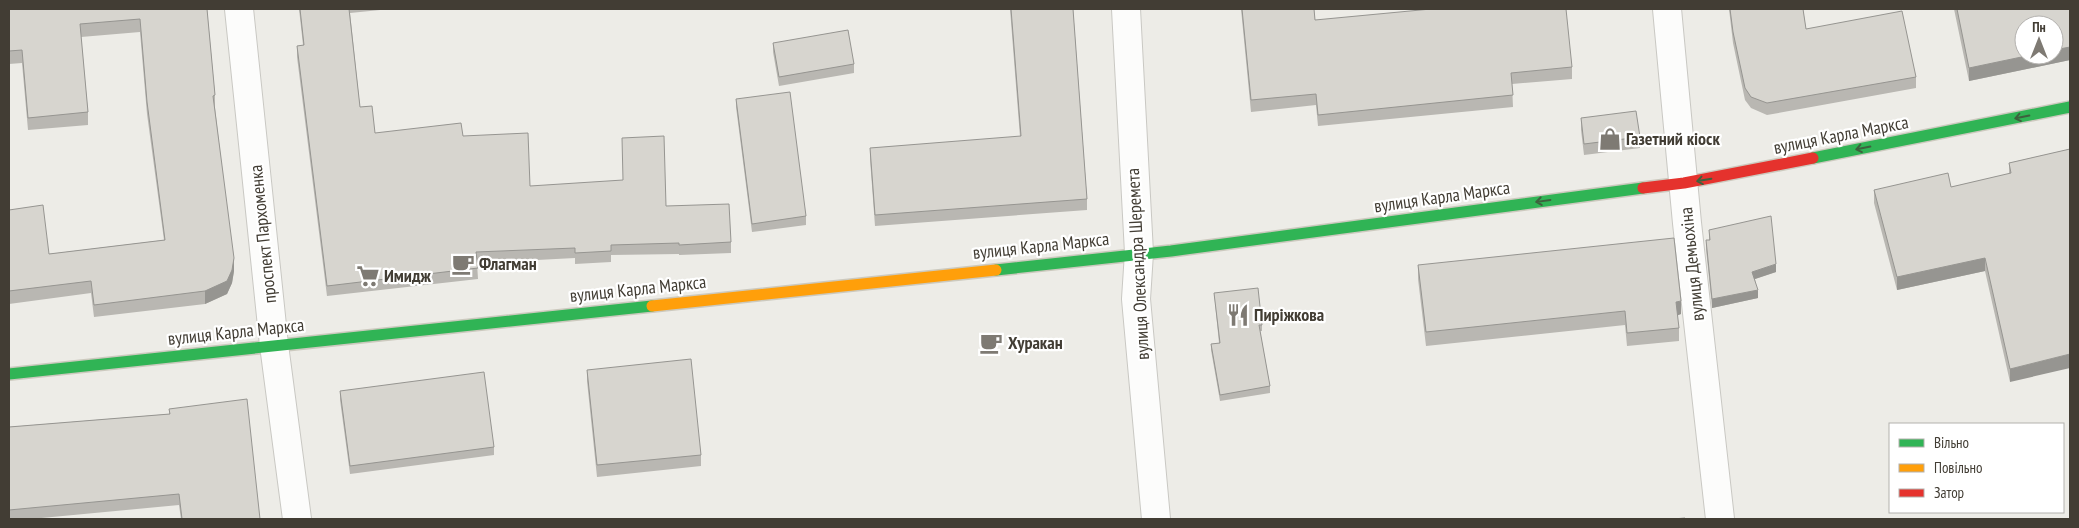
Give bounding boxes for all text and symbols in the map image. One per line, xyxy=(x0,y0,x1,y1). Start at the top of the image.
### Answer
north arrow xyxy=(2014,15,2064,65)
text: Пн xyxy=(2032,18,2046,36)
street label: вулиця Карла Маркса xyxy=(1771,110,1910,159)
one-way arrow xyxy=(2015,113,2031,122)
shop icon: Газетний кіоск xyxy=(1597,126,1623,152)
place label: Газетний кіоск xyxy=(1626,127,1720,150)
one-way arrow xyxy=(1855,144,1871,154)
street label: проспект Пархоменка xyxy=(244,164,281,304)
street label: вулиця Олександра Шеремета xyxy=(1121,168,1154,361)
one-way arrow xyxy=(1696,175,1712,185)
street label: вулиця Карла Маркса xyxy=(1373,176,1511,217)
one-way arrow xyxy=(1535,196,1551,206)
street label: вулиця Демьохіна xyxy=(1674,206,1709,322)
street label: вулиця Карла Маркса xyxy=(972,227,1110,264)
cafe icon: Флагман xyxy=(450,251,476,277)
place label: Флагман xyxy=(479,252,537,275)
supermarket icon: Имидж xyxy=(355,263,381,289)
place label: Имидж xyxy=(384,264,432,287)
street label: вулиця Карла Маркса xyxy=(569,270,707,307)
restaurant icon: Пиріжкова xyxy=(1225,302,1251,328)
place label: Пиріжкова xyxy=(1254,303,1324,326)
street label: вулиця Карла Маркса xyxy=(167,313,305,350)
cafe icon: Хуракан xyxy=(978,330,1004,356)
place label: Хуракан xyxy=(1008,331,1063,354)
legend xyxy=(1889,423,2064,513)
text: Вільно xyxy=(1934,433,1969,452)
text: Повільно xyxy=(1934,458,1982,477)
text: Затор xyxy=(1934,483,1964,502)

